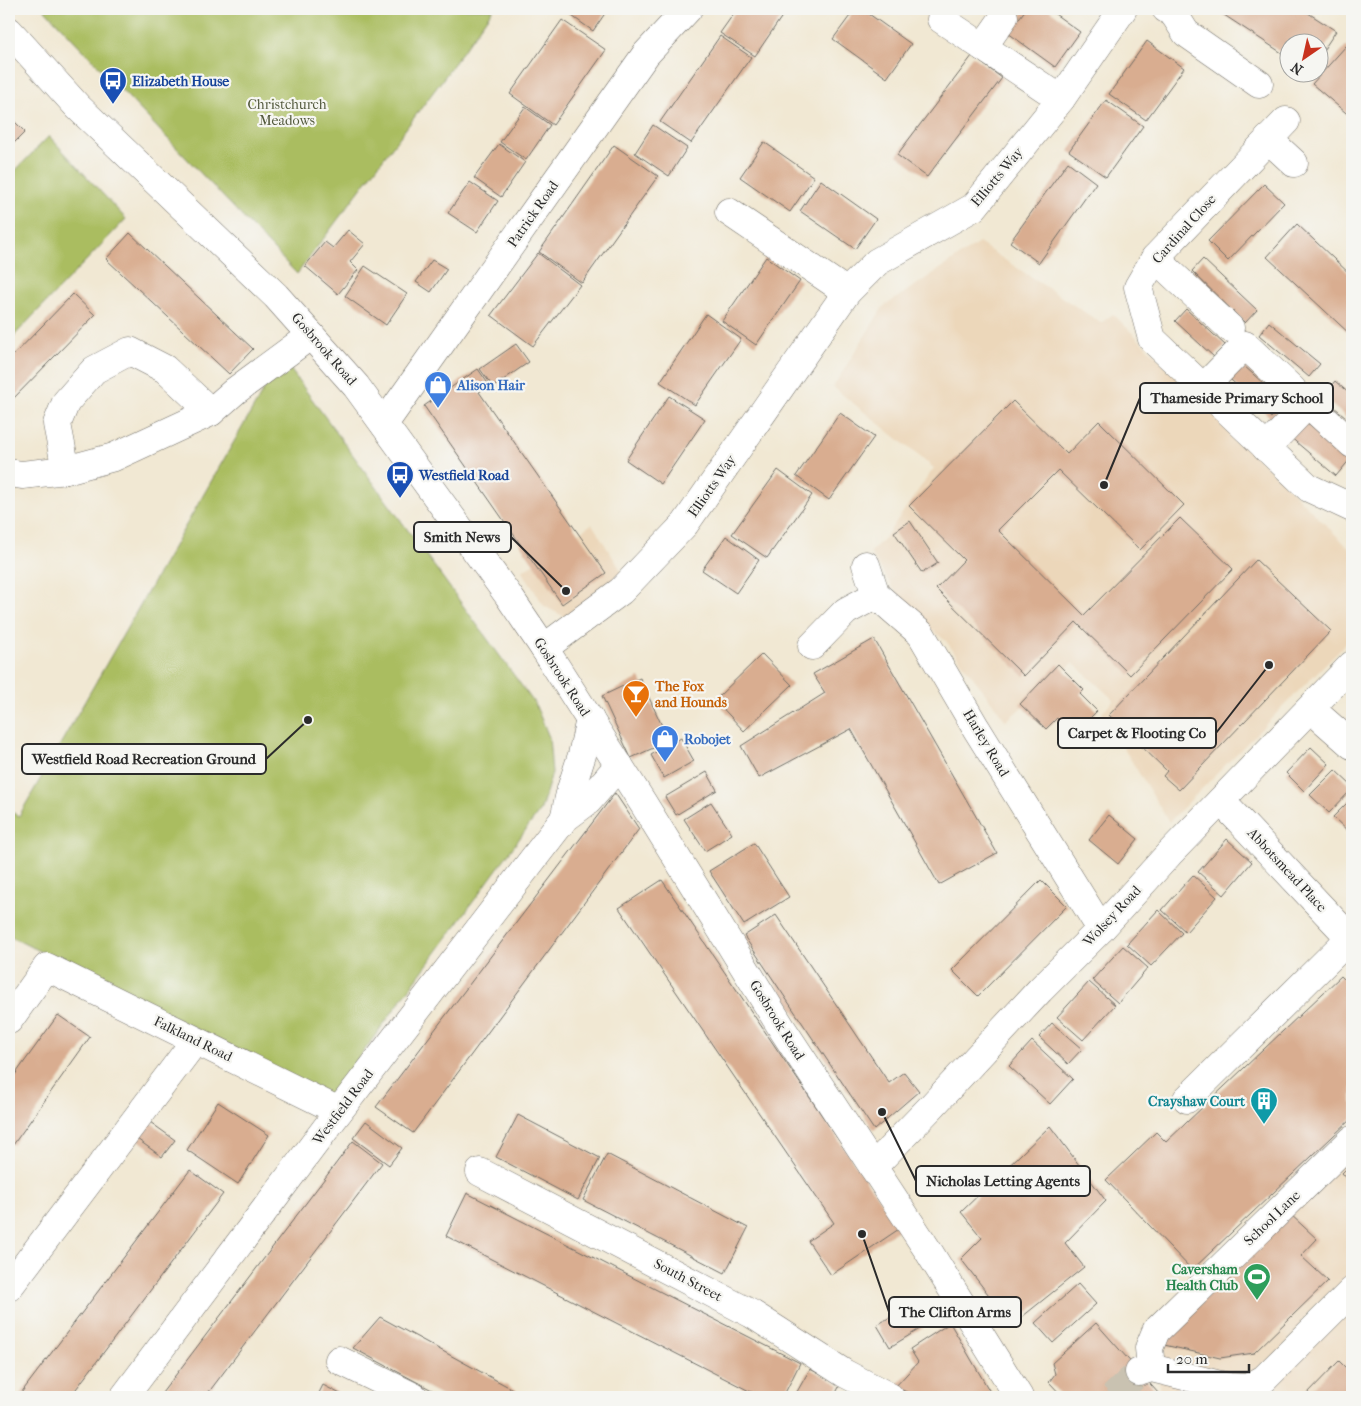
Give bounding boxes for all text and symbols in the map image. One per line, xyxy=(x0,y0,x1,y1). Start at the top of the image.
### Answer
north arrow xyxy=(1278,32,1328,82)
text: N xyxy=(1288,58,1306,78)
bus stop icon: Elizabeth House xyxy=(98,66,128,105)
place label: Elizabeth House xyxy=(132,73,229,90)
park label: Christchurch Meadows xyxy=(247,96,327,129)
street label: Elliotts Way xyxy=(967,144,1027,210)
street label: Patrick Road xyxy=(504,177,562,251)
street label: Cardinal Close xyxy=(1148,191,1220,267)
street label: Gosbrook Road xyxy=(288,309,360,389)
shop icon: Alison Hair xyxy=(423,370,453,409)
place label: Alison Hair xyxy=(456,377,526,394)
callout: Thameside Primary School xyxy=(1140,383,1333,413)
text: Thameside Primary School xyxy=(1149,389,1324,407)
street label: Elliotts Way xyxy=(684,451,740,520)
bus stop icon: Westfield Road xyxy=(385,460,415,499)
place label: Westfield Road xyxy=(418,467,511,484)
callout: Smith News xyxy=(414,522,511,552)
text: Smith News xyxy=(424,528,501,546)
street label: Gosbrook Road xyxy=(530,634,594,720)
place label: The Fox and Hounds xyxy=(654,678,728,711)
bar icon: The Fox and Hounds xyxy=(621,679,651,718)
street label: Harley Road xyxy=(959,706,1013,780)
callout: Carpet & Flooting Co xyxy=(1058,718,1216,748)
shop icon: Robojet xyxy=(650,724,680,763)
text: Carpet & Flooting Co xyxy=(1068,724,1207,742)
place label: Robojet xyxy=(684,731,732,748)
callout: Westfield Road Recreation Ground xyxy=(22,744,266,774)
text: Westfield Road Recreation Ground xyxy=(31,750,257,768)
street label: Abbotsmead Place xyxy=(1243,824,1330,915)
street label: Wolsey Road xyxy=(1079,882,1145,951)
street label: Gosbrook Road xyxy=(746,977,808,1063)
street label: Falkland Road xyxy=(151,1013,235,1065)
street label: Westfield Road xyxy=(308,1066,377,1149)
building icon: Crayshaw Court xyxy=(1249,1086,1279,1125)
place label: Crayshaw Court xyxy=(1148,1093,1246,1110)
callout: Nicholas Letting Agents xyxy=(916,1166,1090,1196)
text: Nicholas Letting Agents xyxy=(926,1172,1080,1190)
street label: School Lane xyxy=(1240,1187,1304,1249)
street label: South Street xyxy=(651,1255,725,1305)
place label: Caversham Health Club xyxy=(1166,1261,1239,1294)
sports icon: Caversham Health Club xyxy=(1242,1262,1272,1301)
callout: The Clifton Arms xyxy=(889,1297,1021,1327)
text: The Clifton Arms xyxy=(898,1303,1011,1321)
scale bar xyxy=(1168,1341,1250,1373)
text: 20 m xyxy=(1176,1350,1208,1368)

